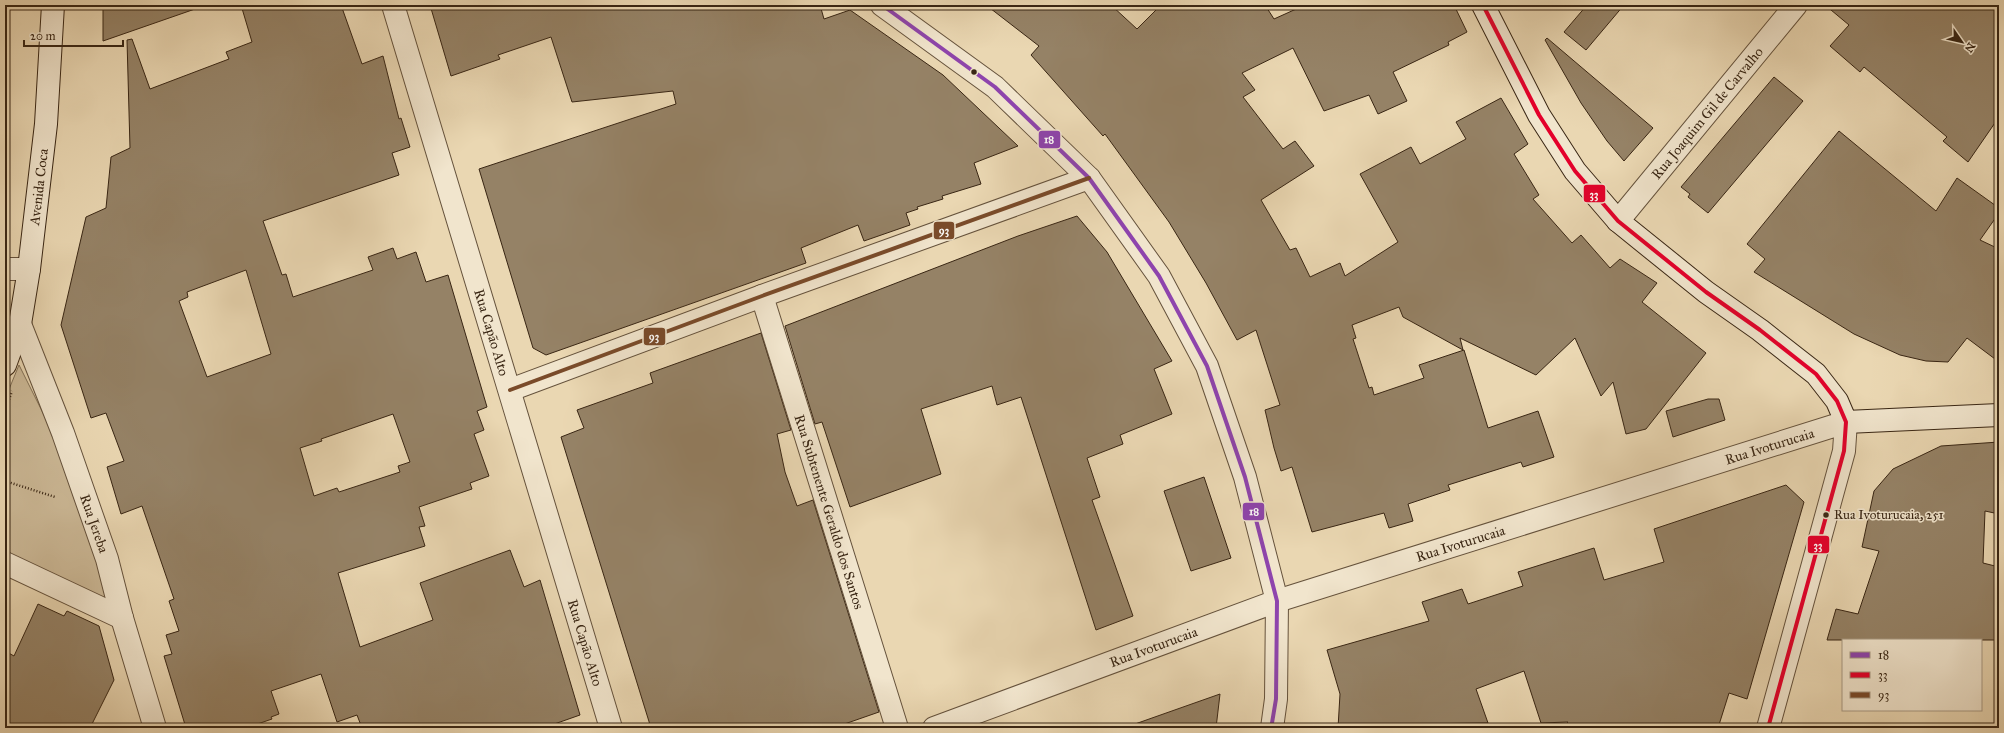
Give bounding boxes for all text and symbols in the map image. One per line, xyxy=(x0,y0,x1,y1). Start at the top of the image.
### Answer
scale bar xyxy=(24,22,123,48)
north arrow xyxy=(1942,22,1982,62)
text: 20 m xyxy=(30,29,56,43)
text: N xyxy=(1962,40,1978,55)
street label: Rua Joaquim Gil de Carvalho xyxy=(1648,43,1767,183)
unlabelled marker xyxy=(969,67,979,77)
line badge: 18 xyxy=(1038,130,1061,149)
text: 18 xyxy=(1044,133,1054,146)
street label: Avenida Coca xyxy=(26,148,52,227)
line badge: 33 xyxy=(1583,184,1606,203)
text: 33 xyxy=(1590,188,1598,202)
line badge: 93 xyxy=(933,221,955,240)
text: 93 xyxy=(939,224,949,238)
street label: Rua Capão Alto xyxy=(471,287,513,378)
line badge: 93 xyxy=(643,327,666,346)
text: 93 xyxy=(649,330,659,344)
street label: Rua Subtenente Geraldo dos Santos xyxy=(791,412,868,611)
street label: Rua Ivoturucaia xyxy=(1723,424,1816,468)
street label: Rua Jereba xyxy=(76,492,113,555)
line badge: 18 xyxy=(1242,502,1265,521)
text: 18 xyxy=(1249,505,1259,518)
place label: Rua Ivoturucaia, 251 xyxy=(1834,507,1944,523)
marker: Rua Ivoturucaia, 251 xyxy=(1821,510,1831,520)
street label: Rua Ivoturucaia xyxy=(1414,521,1507,565)
line badge: 33 xyxy=(1807,535,1830,554)
text: 33 xyxy=(1814,539,1822,553)
street label: Rua Capão Alto xyxy=(564,597,606,688)
street label: Rua Ivoturucaia xyxy=(1107,623,1200,671)
legend xyxy=(1842,639,1982,711)
text: 18 xyxy=(1878,648,1889,662)
text: 33 xyxy=(1878,668,1888,682)
text: 93 xyxy=(1878,688,1889,702)

